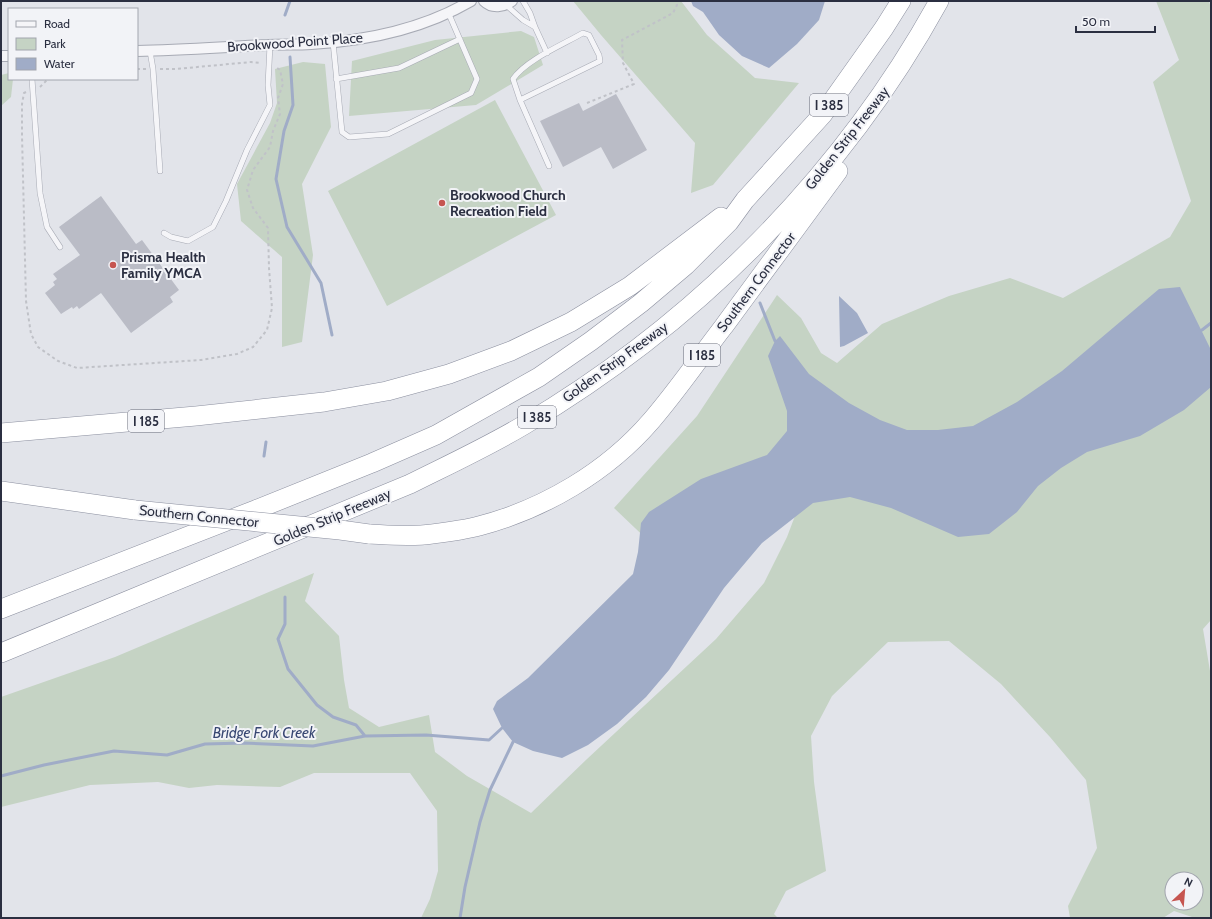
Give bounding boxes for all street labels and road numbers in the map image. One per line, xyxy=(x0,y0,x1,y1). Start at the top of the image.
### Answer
street label: Brookwood Point Place xyxy=(227,28,363,56)
street label: Golden Strip Freeway xyxy=(801,83,893,193)
road number: I 385 xyxy=(810,94,848,116)
street label: Southern Connector xyxy=(713,228,800,335)
street label: Golden Strip Freeway xyxy=(559,318,671,406)
road number: I 185 xyxy=(684,344,720,366)
road number: I 385 xyxy=(518,406,556,428)
road number: I 185 xyxy=(128,410,164,432)
street label: Golden Strip Freeway xyxy=(270,484,394,550)
street label: Southern Connector xyxy=(138,501,260,531)

